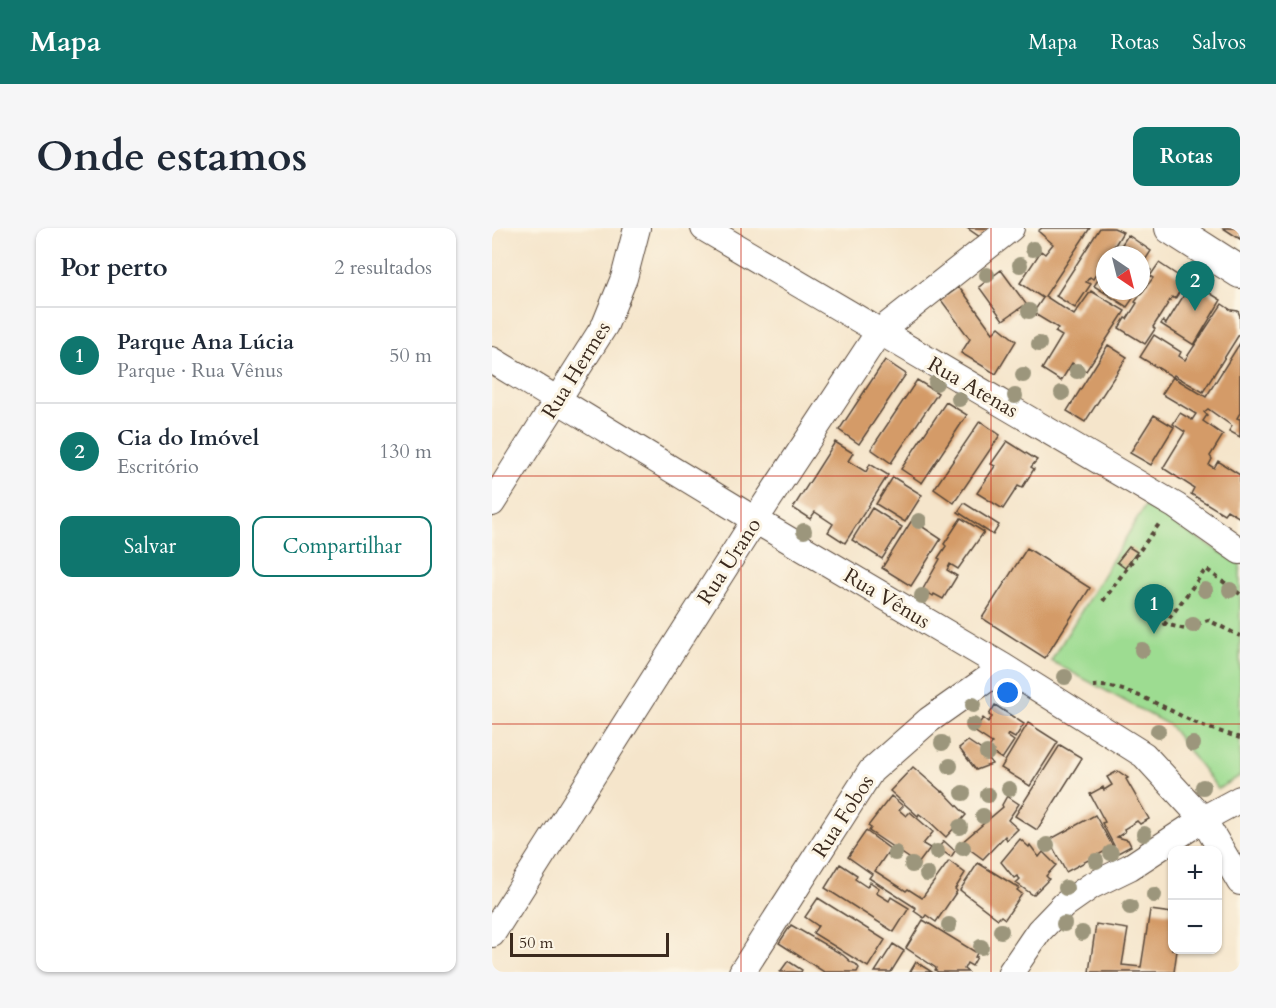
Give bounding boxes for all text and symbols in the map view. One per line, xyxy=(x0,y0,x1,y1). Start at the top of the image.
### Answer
text: Mapa xyxy=(30,23,101,61)
text: Mapa xyxy=(1028,28,1077,57)
text: Rotas xyxy=(1110,28,1159,57)
text: Salvos xyxy=(1192,28,1246,57)
button: Rotas xyxy=(1133,127,1240,186)
text: Onde estamos xyxy=(36,128,307,185)
north arrow xyxy=(1096,246,1150,300)
text: Por perto xyxy=(60,250,168,285)
text: 2 resultados xyxy=(334,254,432,281)
pin: 2 xyxy=(1176,262,1214,311)
street label: Rua Hermes xyxy=(535,316,618,425)
text: Parque Ana Lúcia xyxy=(117,327,294,357)
text: 1 xyxy=(74,342,85,369)
text: 50 m xyxy=(389,342,432,369)
street label: Rua Atenas xyxy=(922,350,1023,425)
text: Parque · Rua Vênus xyxy=(117,357,283,384)
text: Cia do Imóvel xyxy=(117,423,259,453)
text: 2 xyxy=(74,438,85,465)
text: 130 m xyxy=(379,438,432,465)
text: Escritório xyxy=(117,453,199,480)
street label: Rua Urano xyxy=(691,512,768,610)
button: Salvar xyxy=(60,516,240,577)
button: Compartilhar xyxy=(252,516,432,577)
street label: Rua Vênus xyxy=(838,561,935,636)
pin: 1 xyxy=(1134,584,1174,634)
your location xyxy=(993,678,1022,707)
street label: Rua Fobos xyxy=(806,769,881,863)
map controls xyxy=(1168,846,1222,954)
button: + xyxy=(1168,846,1222,900)
button: − xyxy=(1168,900,1222,954)
scale bar xyxy=(510,930,669,958)
text: 50 m xyxy=(519,932,553,954)

